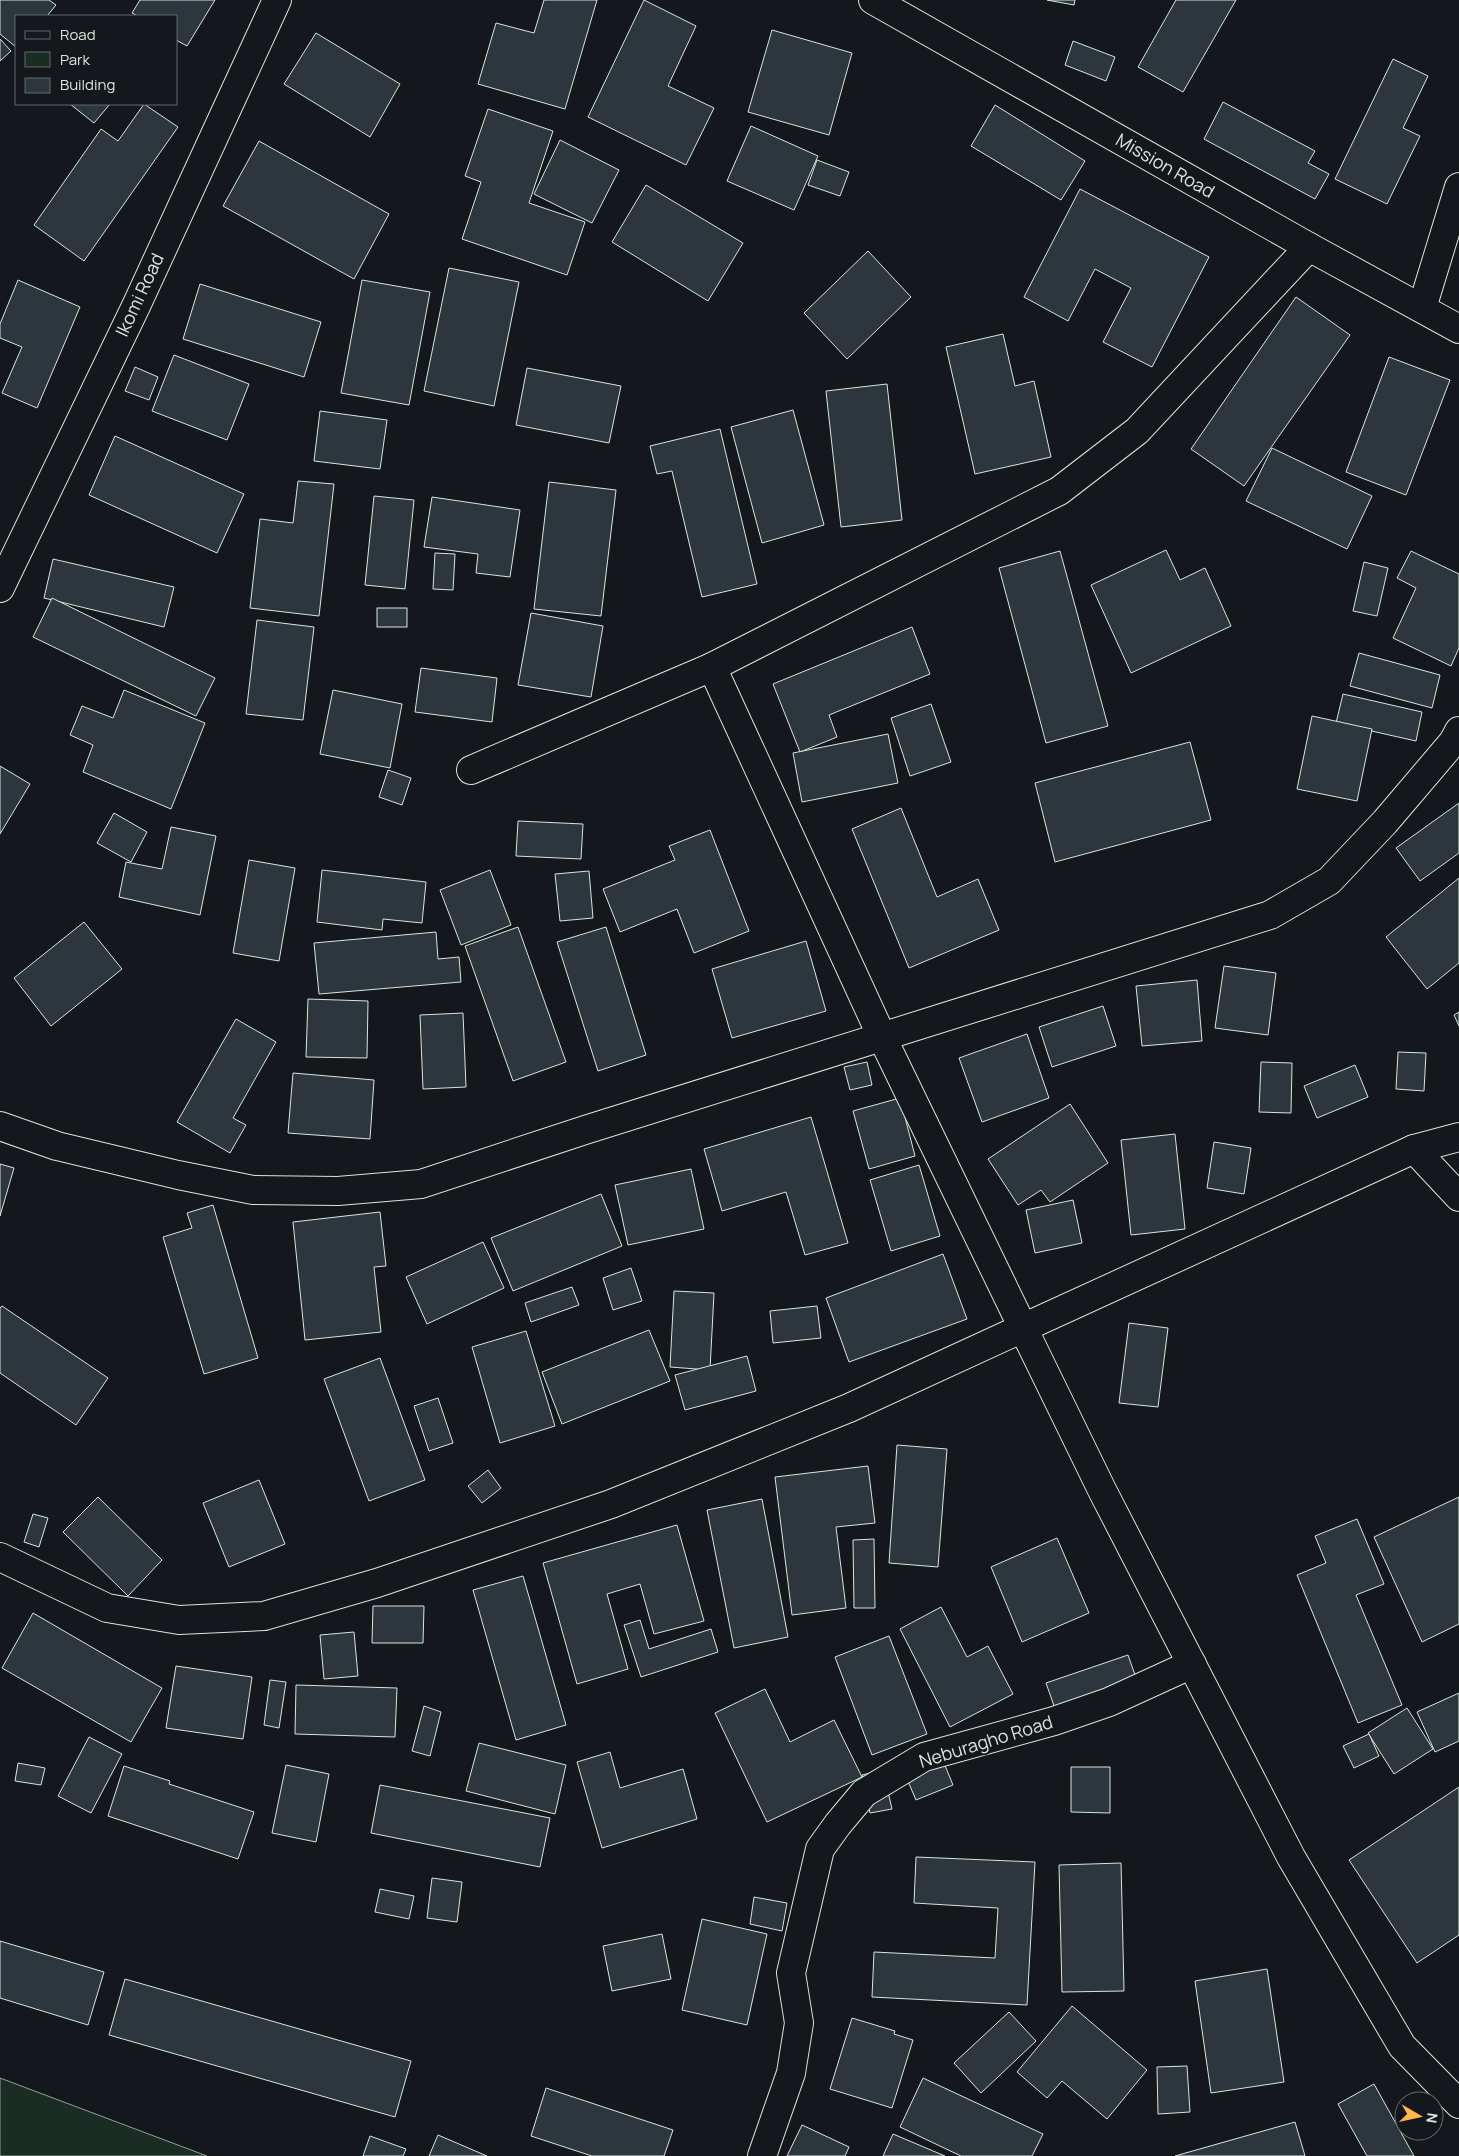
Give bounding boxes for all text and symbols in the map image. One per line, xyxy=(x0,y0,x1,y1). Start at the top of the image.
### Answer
legend xyxy=(15,15,178,105)
text: Road xyxy=(60,24,96,45)
text: Park xyxy=(60,49,90,70)
text: Building xyxy=(60,74,115,95)
street label: Mission Road xyxy=(1112,127,1219,203)
street label: Ikomi Road xyxy=(109,249,169,340)
street label: Neburagho Road xyxy=(916,1709,1055,1773)
north arrow xyxy=(1394,2091,1444,2141)
text: N xyxy=(1422,2112,1443,2125)

